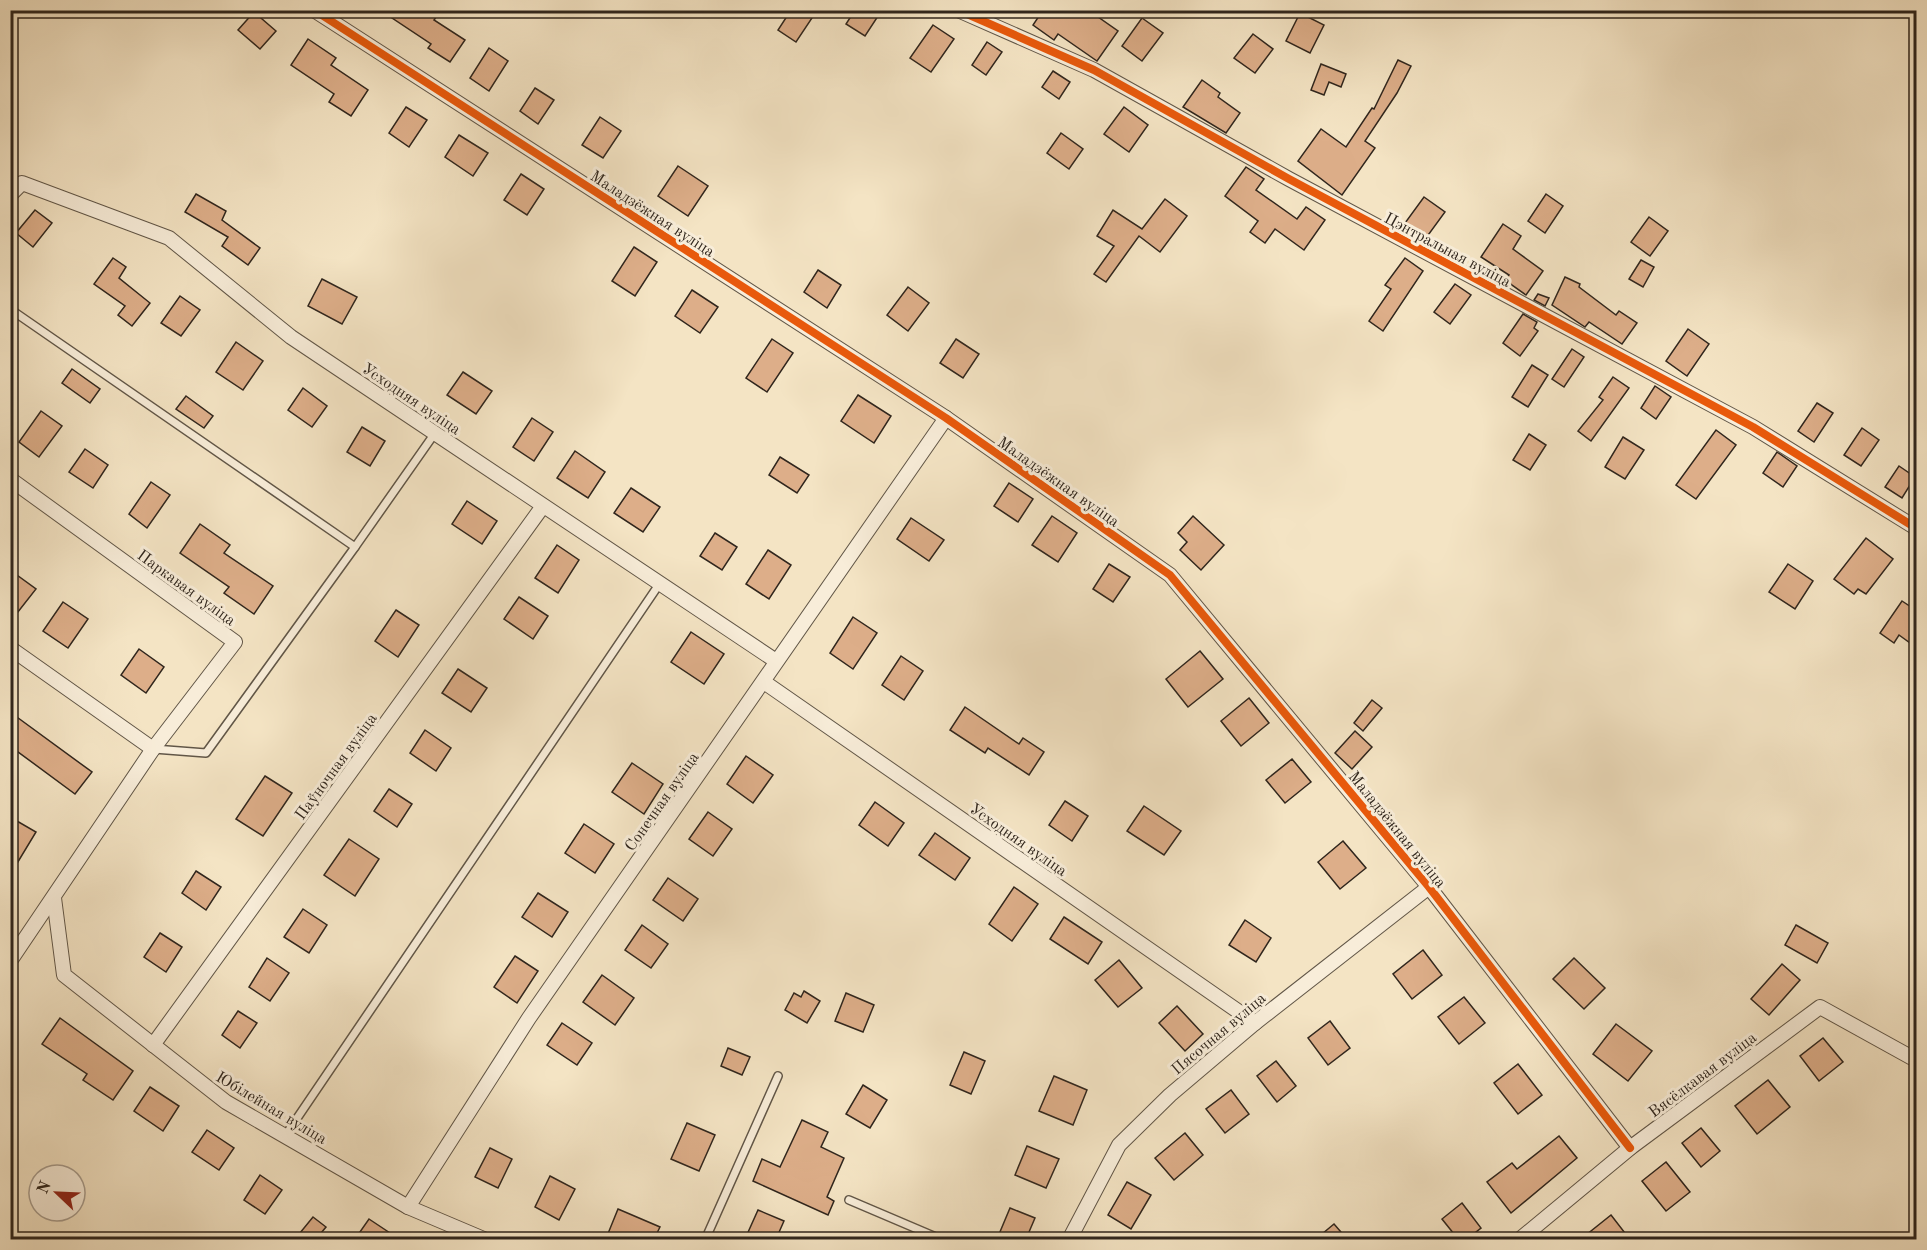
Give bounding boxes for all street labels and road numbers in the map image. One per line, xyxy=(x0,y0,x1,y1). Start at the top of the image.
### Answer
street label: Маладзёжная вуліца xyxy=(587,169,717,261)
street label: Цэнтральная вуліца xyxy=(1381,211,1513,291)
street label: Усходняя вуліца xyxy=(359,361,463,438)
street label: Маладзёжная вуліца xyxy=(994,435,1122,531)
street label: Паркавая вуліца xyxy=(134,548,238,630)
street label: Паўночная вуліца xyxy=(293,711,381,823)
street label: Сонечная вуліца xyxy=(623,750,703,854)
street label: Маладзёжная вуліца xyxy=(1345,769,1448,892)
street label: Усходняя вуліца xyxy=(966,801,1070,880)
street label: Пясочная вуліца xyxy=(1169,991,1270,1078)
street label: Вясёлкавая вуліца xyxy=(1646,1030,1760,1121)
street label: Юбілейная вуліца xyxy=(213,1069,329,1148)

